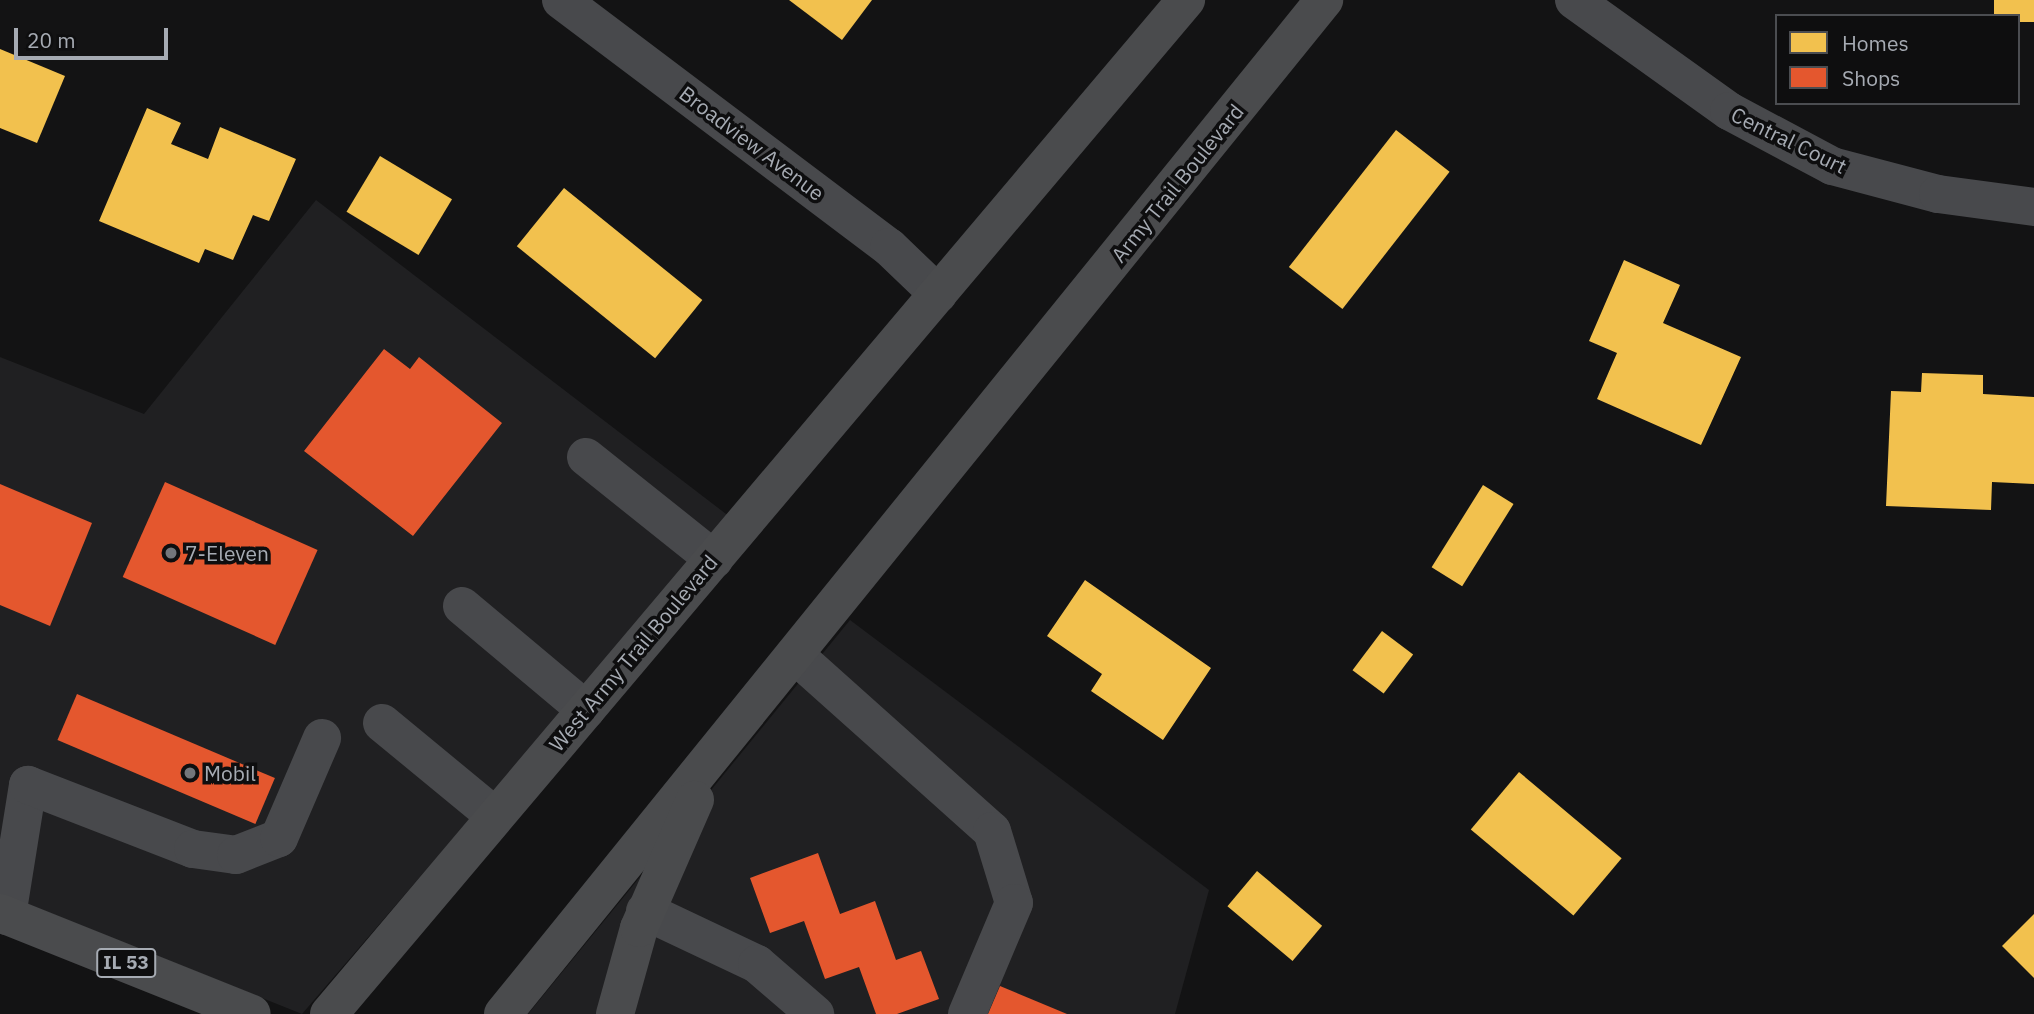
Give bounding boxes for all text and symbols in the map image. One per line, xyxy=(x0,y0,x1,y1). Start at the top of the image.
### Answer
scale bar xyxy=(18,14,172,58)
legend xyxy=(1775,14,2020,105)
text: 20 m xyxy=(27,26,76,54)
text: Homes xyxy=(1842,29,1909,57)
text: Shops xyxy=(1842,64,1900,92)
street label: Broadview Avenue xyxy=(675,80,829,206)
street label: Army Trail Boulevard xyxy=(1105,99,1249,267)
street label: Central Court xyxy=(1727,101,1851,179)
place label: 7-Eleven xyxy=(185,540,269,566)
marker: 7-Eleven xyxy=(163,545,179,561)
street label: West Army Trail Boulevard xyxy=(543,550,723,756)
place label: Mobil xyxy=(204,760,256,786)
marker: Mobil xyxy=(182,765,198,781)
road number: IL 53 xyxy=(94,948,158,979)

